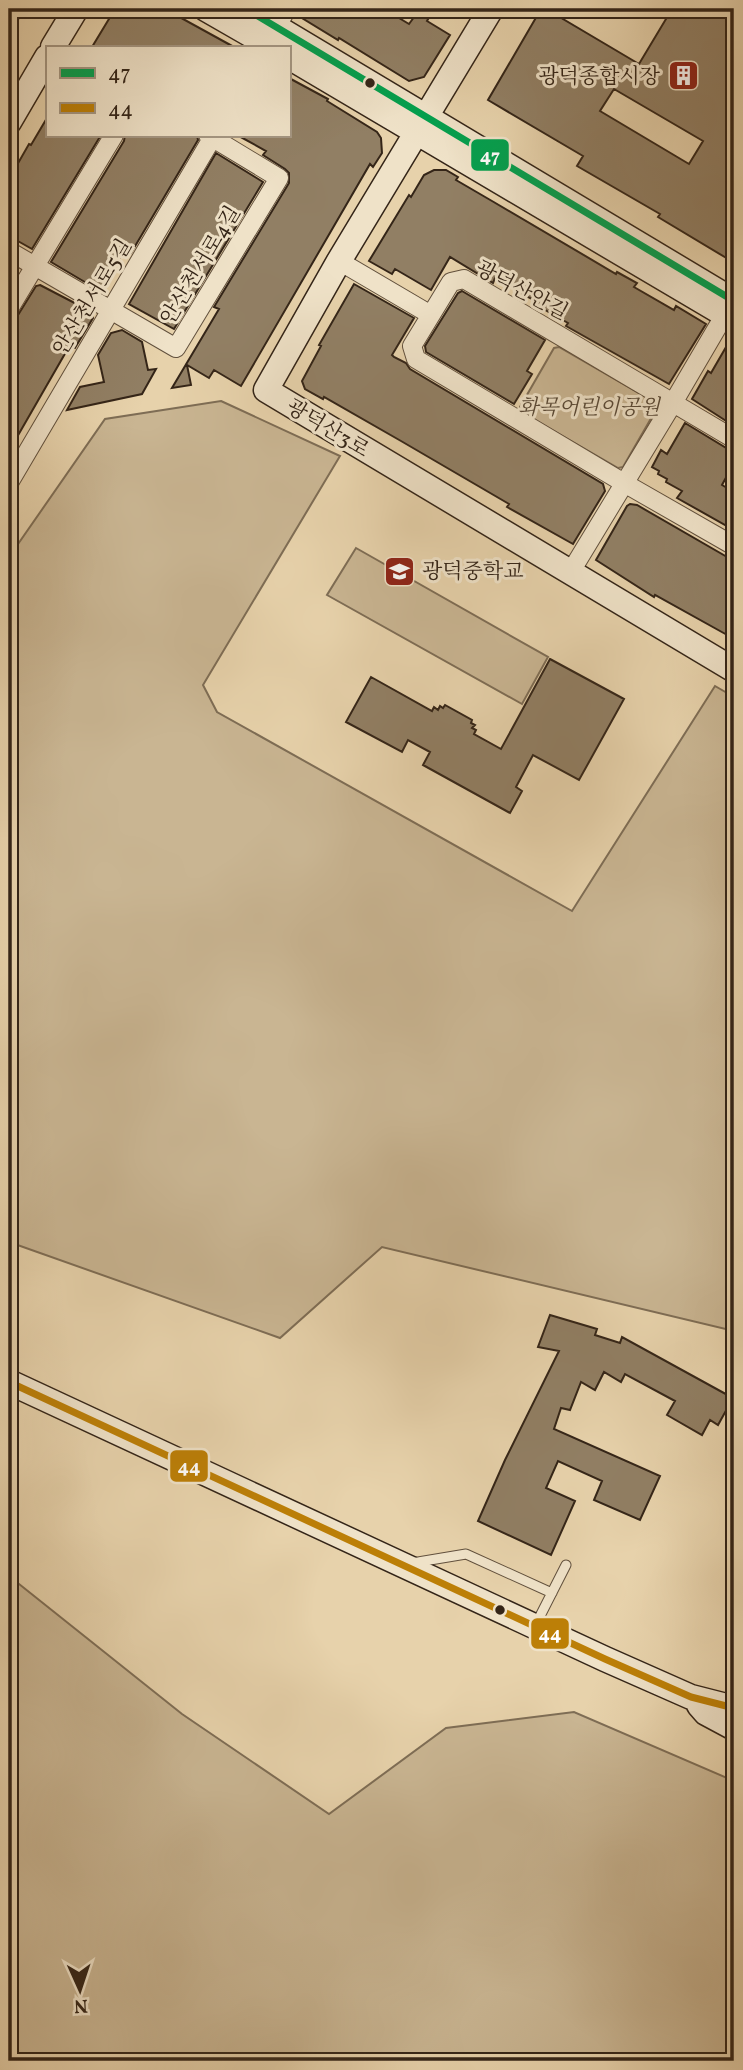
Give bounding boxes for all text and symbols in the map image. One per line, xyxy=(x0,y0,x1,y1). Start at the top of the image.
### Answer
legend xyxy=(46,46,290,136)
building icon: 광덕종합시장 xyxy=(666,59,700,93)
text: 47 xyxy=(108,60,131,89)
place label: 광덕종합시장 xyxy=(538,63,661,92)
unlabelled marker xyxy=(363,76,377,90)
text: 44 xyxy=(108,96,133,125)
line badge: 47 xyxy=(470,138,510,172)
text: 47 xyxy=(480,144,500,170)
street label: 안산천서로4길 xyxy=(154,201,248,331)
street label: 안산천서로5길 xyxy=(47,234,140,362)
street label: 광덕산안길 xyxy=(470,255,573,328)
street label: 광덕산3로 xyxy=(280,393,374,465)
park label: 화목어린이공원 xyxy=(518,394,662,423)
school or university icon: 광덕중학교 xyxy=(382,554,416,588)
place label: 광덕중학교 xyxy=(422,558,523,587)
line badge: 44 xyxy=(169,1449,209,1483)
text: 44 xyxy=(177,1455,201,1481)
unlabelled marker xyxy=(493,1603,507,1617)
line badge: 44 xyxy=(530,1617,570,1650)
text: 44 xyxy=(538,1622,562,1648)
north arrow xyxy=(46,1954,116,2024)
text: N xyxy=(73,1992,88,2018)

